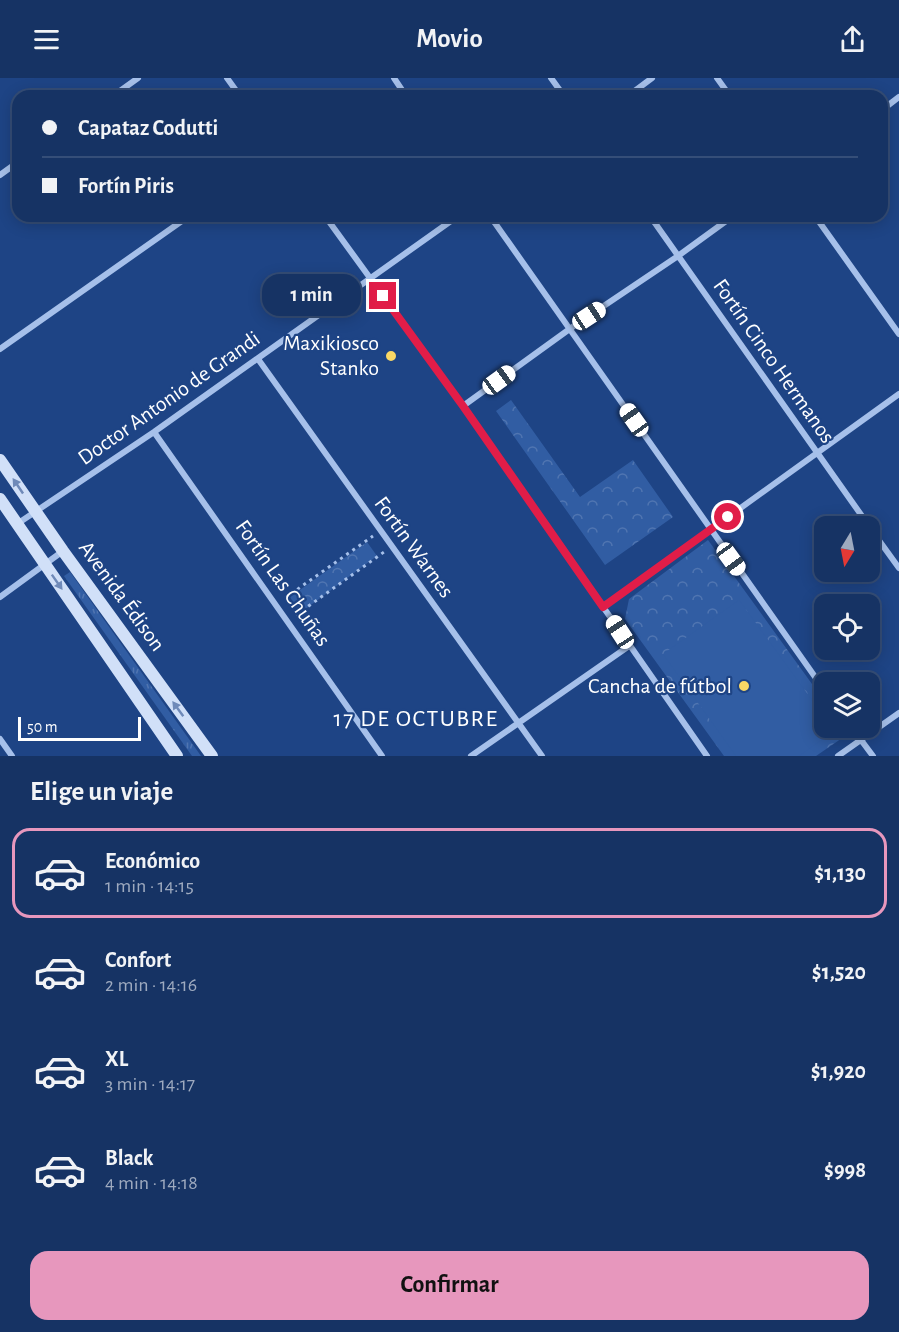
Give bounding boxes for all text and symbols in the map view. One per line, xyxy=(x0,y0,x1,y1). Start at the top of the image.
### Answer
icon: menu xyxy=(30,23,63,56)
icon: share xyxy=(836,23,869,56)
text: Movio xyxy=(416,25,483,52)
text: Capataz Codutti xyxy=(78,117,218,139)
text: Fortín Piris xyxy=(78,175,174,197)
callout: 1 min xyxy=(263,275,362,317)
street label: Fortín Cinco Hermanos xyxy=(709,275,839,447)
route end xyxy=(369,282,396,309)
text: 1 min xyxy=(290,285,333,305)
car xyxy=(569,299,609,333)
street label: Doctor Antonio de Grandi xyxy=(74,327,264,469)
place label: Maxikiosco Stanko xyxy=(283,332,379,379)
marker: Maxikiosco Stanko xyxy=(384,349,398,363)
car xyxy=(479,362,519,398)
car xyxy=(616,400,652,440)
one-way arrow xyxy=(12,478,24,494)
street label: Fortín Warnes xyxy=(370,492,458,602)
route start xyxy=(714,503,741,530)
street label: Fortín Las Chuñas xyxy=(231,516,335,650)
north arrow xyxy=(814,516,880,582)
map controls xyxy=(814,516,880,738)
street label: Avenida Édison xyxy=(75,536,170,655)
car xyxy=(713,539,749,579)
one-way arrow xyxy=(51,573,63,589)
button: locate xyxy=(814,594,880,660)
car xyxy=(603,612,637,652)
button: layers xyxy=(814,672,880,738)
place label: Cancha de fútbol xyxy=(588,675,732,697)
marker: Cancha de fútbol xyxy=(737,679,751,693)
one-way arrow xyxy=(172,701,184,716)
district label: 17 DE OCTUBRE xyxy=(333,707,499,731)
scale bar xyxy=(18,714,141,742)
text: 50 m xyxy=(27,719,58,735)
text: Elige un viaje xyxy=(30,778,173,805)
icon: car xyxy=(33,846,87,900)
text: Económico xyxy=(105,850,200,872)
text: $1,130 xyxy=(814,862,866,884)
text: 1 min · 14:15 xyxy=(105,876,194,896)
icon: car xyxy=(33,945,87,999)
text: Confort xyxy=(105,949,171,971)
text: $1,520 xyxy=(812,961,866,983)
text: 2 min · 14:16 xyxy=(105,975,197,995)
icon: car xyxy=(33,1044,87,1098)
text: XL xyxy=(105,1048,128,1070)
text: $1,920 xyxy=(811,1060,866,1082)
text: 3 min · 14:17 xyxy=(105,1074,195,1094)
icon: car xyxy=(33,1143,87,1197)
text: Black xyxy=(105,1147,153,1169)
text: $998 xyxy=(824,1159,866,1181)
text: 4 min · 14:18 xyxy=(105,1173,198,1193)
button: Confirmar xyxy=(30,1251,869,1320)

